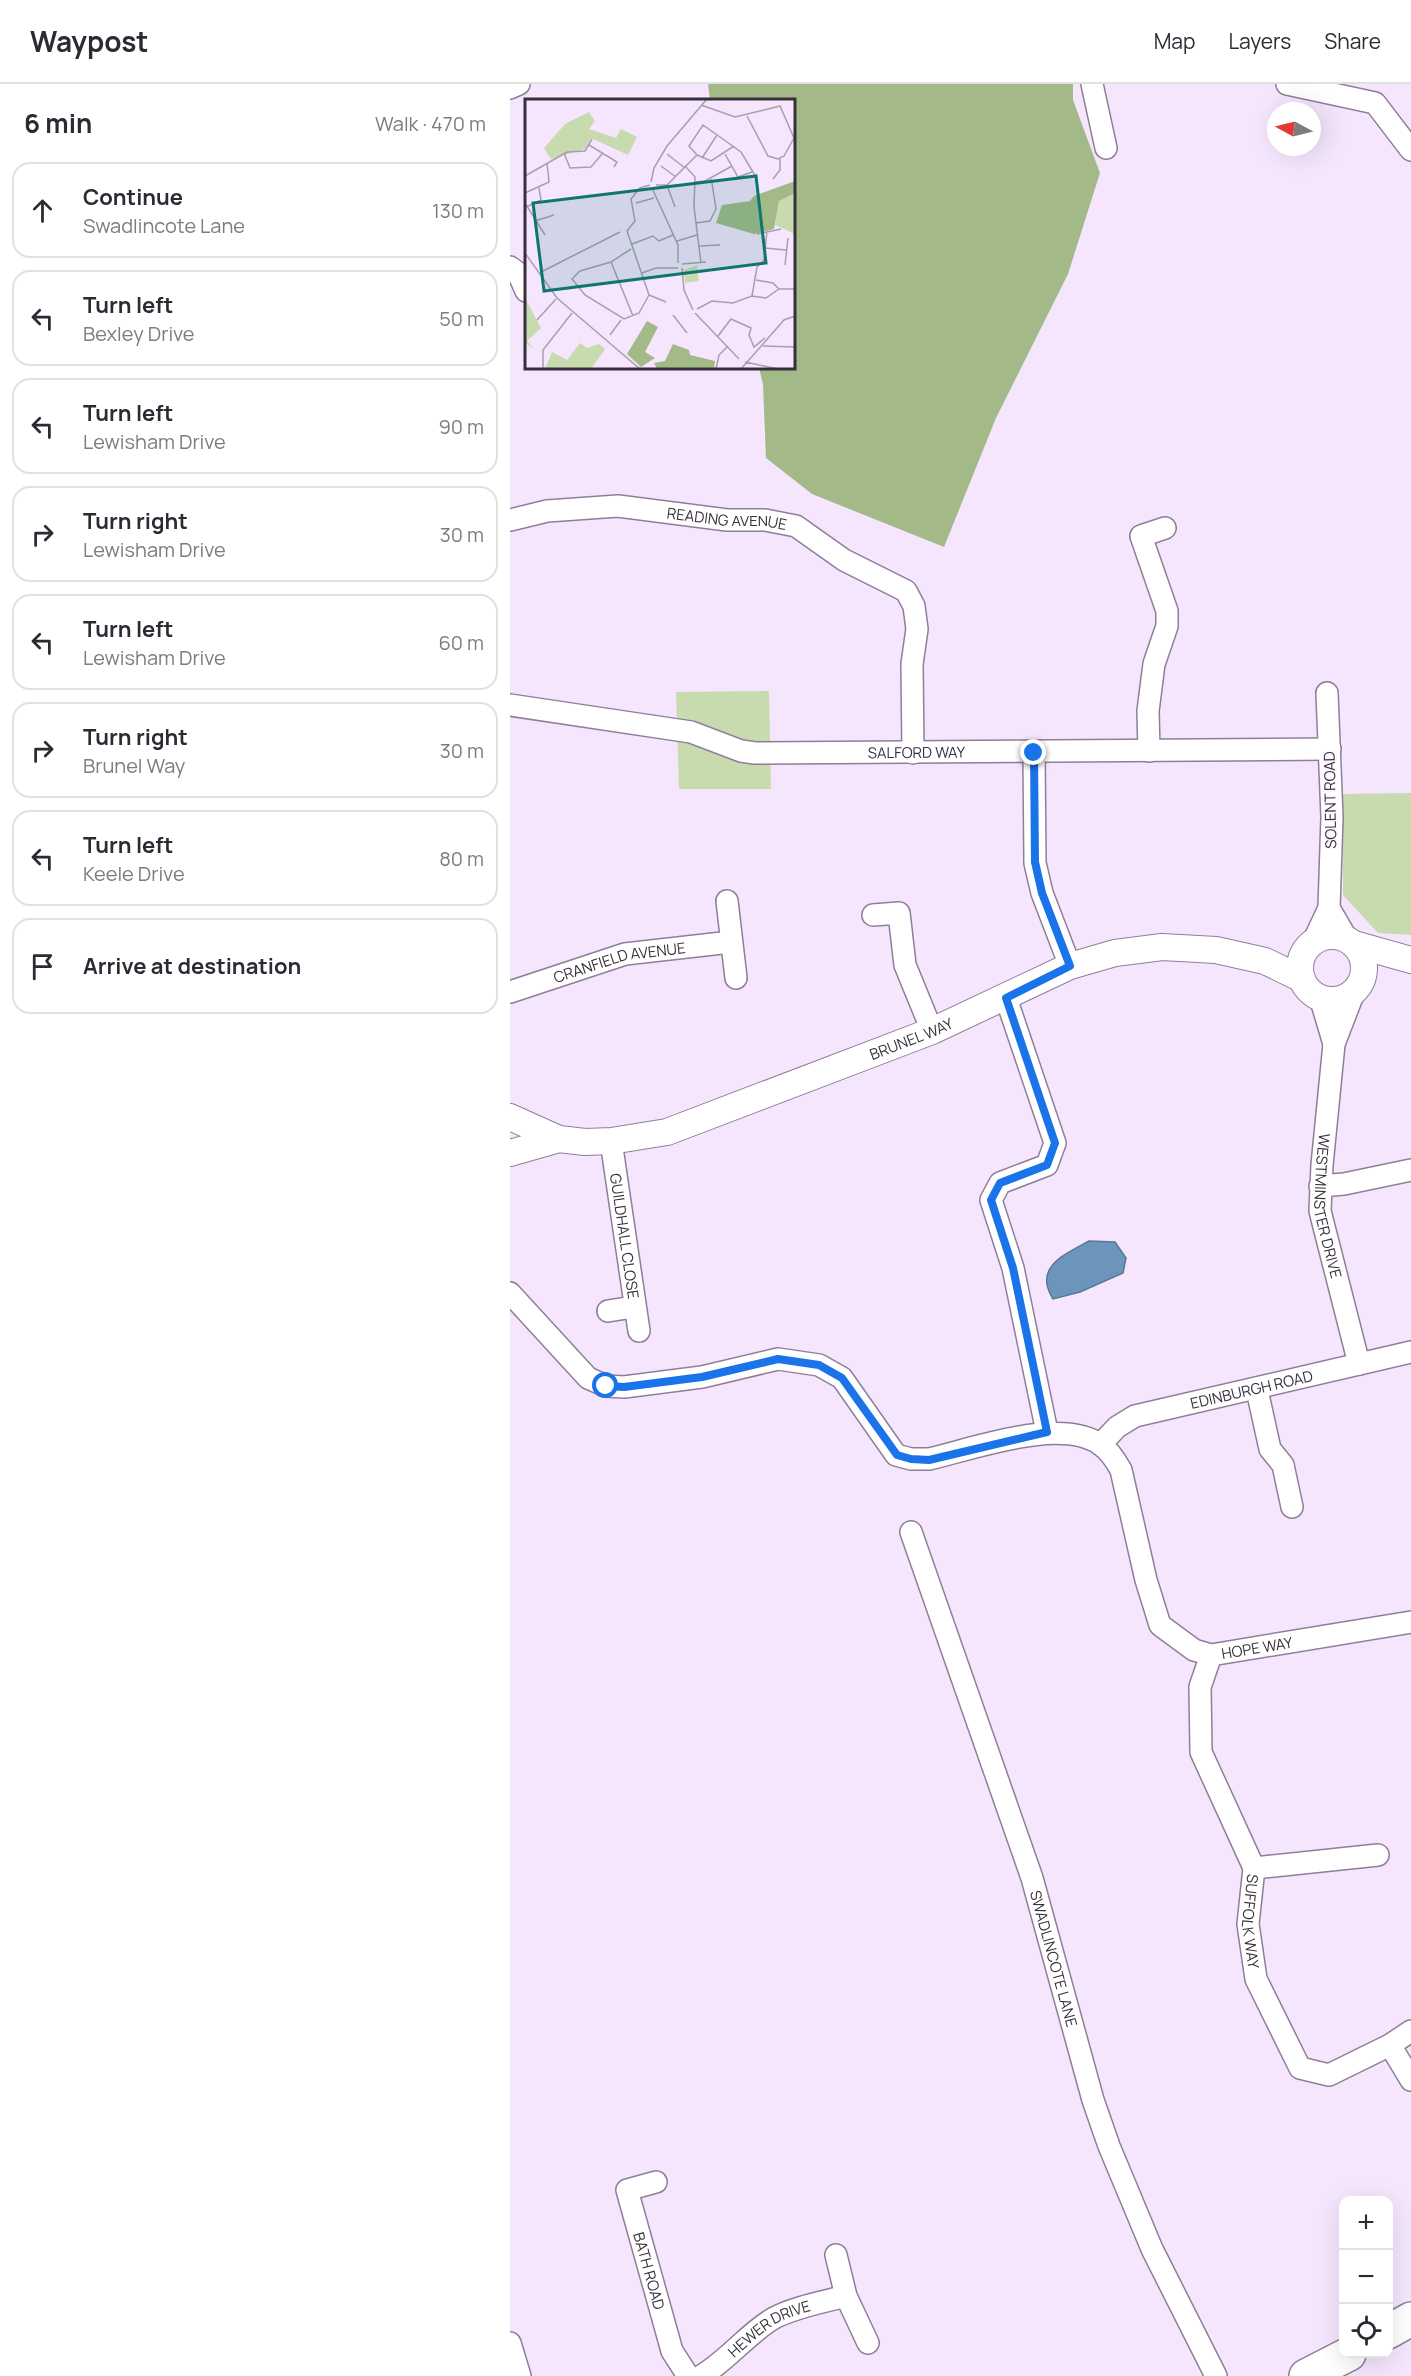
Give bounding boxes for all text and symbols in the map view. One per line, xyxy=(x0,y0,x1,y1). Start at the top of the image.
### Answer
text: Waypost xyxy=(30,22,149,60)
text: Map xyxy=(1154,27,1195,55)
text: Layers xyxy=(1228,27,1291,55)
text: Share xyxy=(1324,27,1381,55)
inset map xyxy=(525,99,795,369)
north arrow xyxy=(1267,102,1321,156)
text: 6 min xyxy=(24,105,92,141)
text: Walk · 470 m xyxy=(375,110,486,137)
text: Continue xyxy=(83,182,183,212)
icon: ahead xyxy=(26,194,59,227)
text: 130 m xyxy=(432,197,484,224)
text: Swadlincote Lane xyxy=(83,212,245,239)
text: Turn left xyxy=(83,290,173,320)
icon: left xyxy=(26,302,59,335)
text: 50 m xyxy=(439,305,484,332)
text: Bexley Drive xyxy=(83,320,195,347)
text: Turn left xyxy=(83,398,173,428)
icon: left xyxy=(26,410,59,443)
text: 90 m xyxy=(438,413,484,440)
text: Lewisham Drive xyxy=(83,428,226,455)
street label: READING AVENUE xyxy=(666,502,789,535)
text: Turn right xyxy=(83,506,188,536)
icon: right xyxy=(26,518,59,551)
text: 30 m xyxy=(440,521,484,548)
text: Lewisham Drive xyxy=(83,536,226,563)
text: Turn left xyxy=(83,614,173,644)
icon: left xyxy=(26,626,59,659)
text: 60 m xyxy=(438,629,484,656)
text: Lewisham Drive xyxy=(83,644,226,671)
text: Turn right xyxy=(83,722,188,752)
icon: right xyxy=(26,734,59,767)
text: 30 m xyxy=(440,737,484,764)
route end xyxy=(1020,739,1046,765)
street label: SALFORD WAY xyxy=(868,741,966,763)
street label: SOLENT ROAD xyxy=(1319,751,1341,849)
text: Brunel Way xyxy=(83,752,185,779)
text: Turn left xyxy=(83,830,173,860)
icon: left xyxy=(26,842,59,875)
text: 80 m xyxy=(439,845,484,872)
text: Keele Drive xyxy=(83,860,185,887)
street label: CRANFIELD AVENUE xyxy=(550,937,687,988)
icon: arrive xyxy=(26,950,59,983)
text: Arrive at destination xyxy=(83,951,301,981)
street label: BRUNEL WAY xyxy=(866,1012,957,1064)
street label: WESTMINSTER DRIVE xyxy=(1309,1132,1347,1280)
street label: GUILDHALL CLOSE xyxy=(605,1172,645,1300)
street label: EDINBURGH ROAD xyxy=(1188,1365,1315,1413)
route start xyxy=(592,1372,618,1398)
street label: HOPE WAY xyxy=(1220,1631,1295,1664)
street label: SUFFOLK WAY xyxy=(1237,1873,1265,1970)
street label: SWADLINCOTE LANE xyxy=(1025,1888,1083,2029)
map controls xyxy=(1339,2196,1393,2358)
button: + xyxy=(1339,2196,1393,2250)
street label: BATH ROAD xyxy=(629,2230,670,2312)
button: − xyxy=(1339,2250,1393,2304)
street label: HEWER DRIVE xyxy=(723,2295,812,2362)
button: locate xyxy=(1339,2304,1393,2358)

